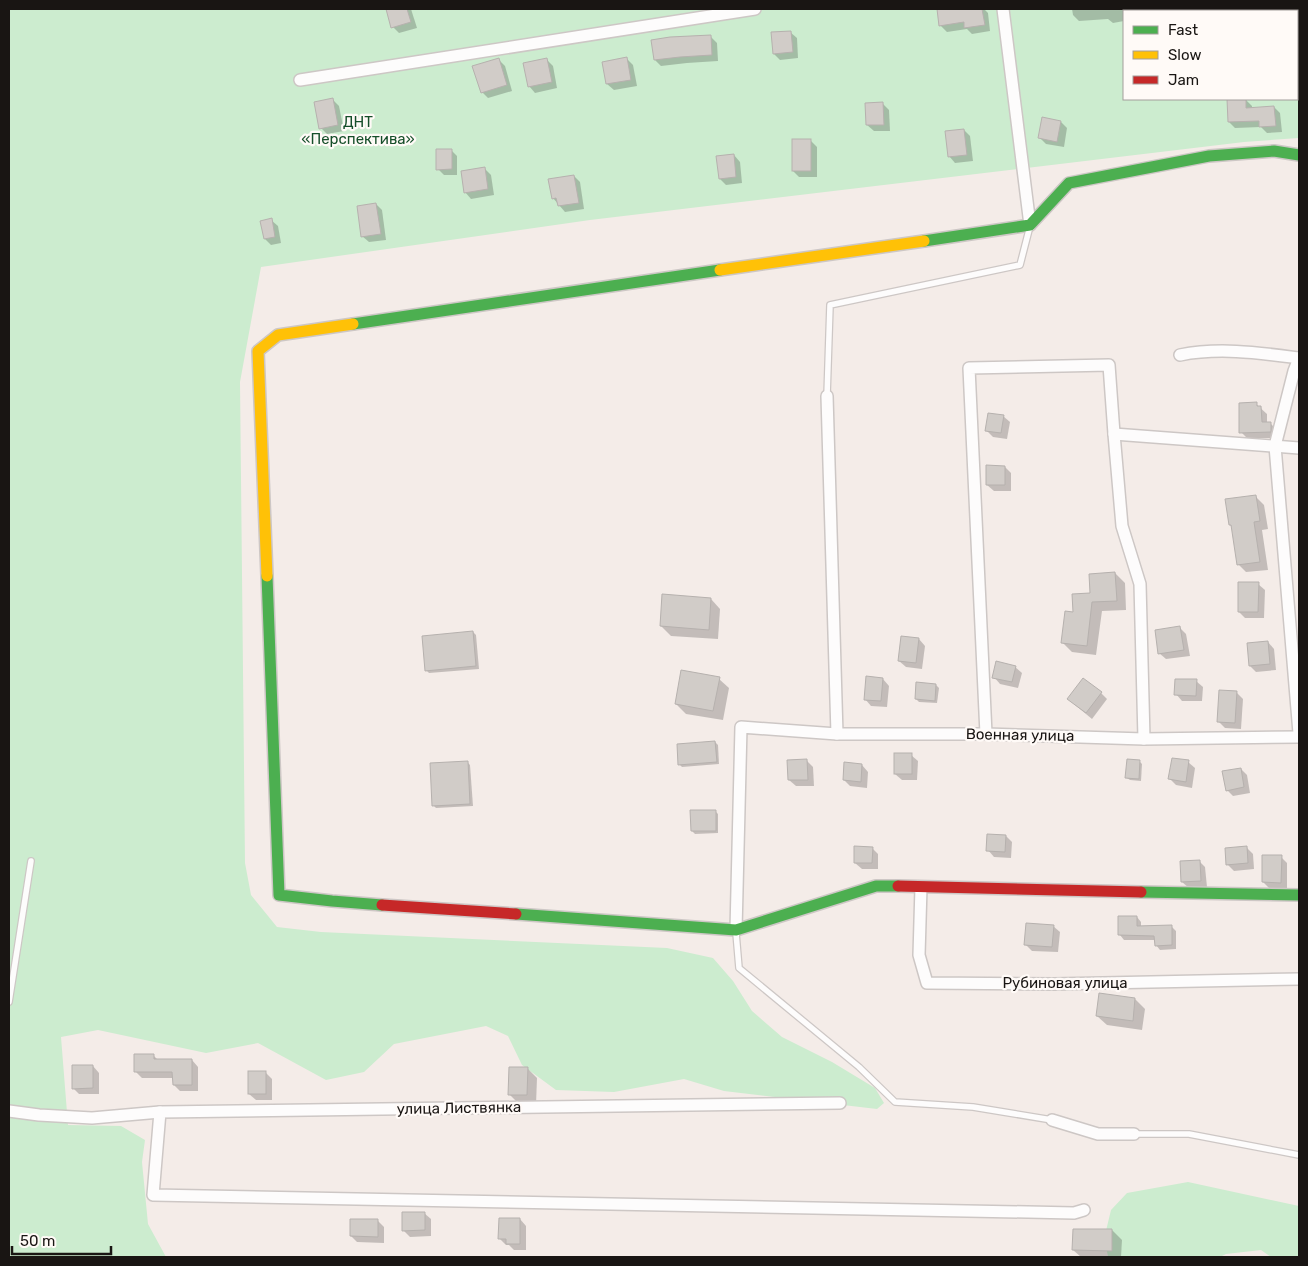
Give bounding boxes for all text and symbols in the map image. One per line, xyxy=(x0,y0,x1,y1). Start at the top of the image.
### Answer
legend xyxy=(1123,10,1298,100)
text: Fast xyxy=(1168,21,1198,39)
text: Slow xyxy=(1168,46,1201,64)
text: Jam xyxy=(1168,71,1199,89)
park label: ДНТ «Перспектива» xyxy=(301,113,415,148)
street label: Военная улица xyxy=(966,725,1074,745)
street label: Рубиновая улица xyxy=(1002,974,1128,992)
street label: улица Листвянка xyxy=(397,1098,521,1118)
scale bar xyxy=(12,1224,111,1256)
text: 50 m xyxy=(20,1232,55,1250)

